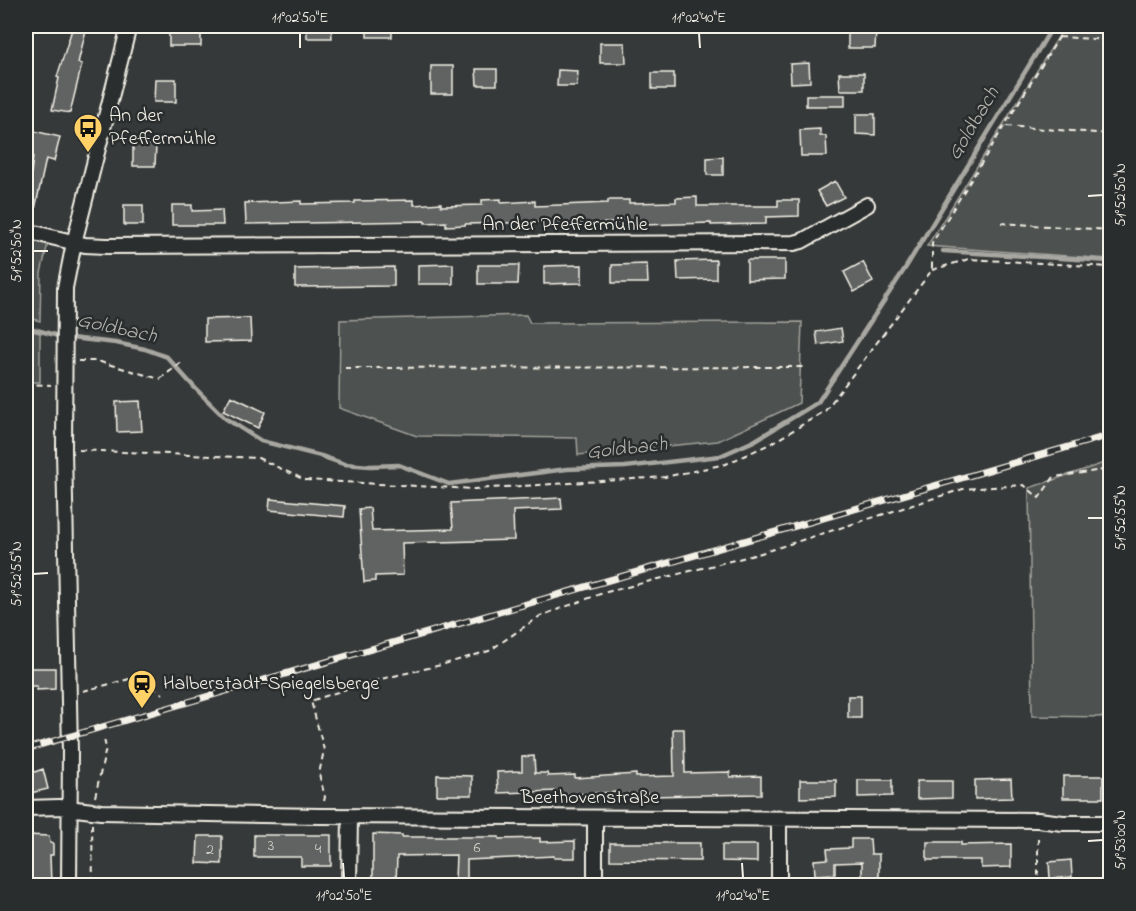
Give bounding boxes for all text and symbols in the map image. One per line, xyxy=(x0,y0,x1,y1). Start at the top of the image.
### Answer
text: 11°02'50"E xyxy=(272,7,328,29)
text: 11°02'40"E xyxy=(672,7,726,29)
water label: Goldbach xyxy=(940,81,1008,166)
place label: An der Pfeffermühle xyxy=(109,102,216,154)
bus stop icon: An der Pfeffermühle xyxy=(72,112,104,154)
text: 51°52'50"N xyxy=(1110,163,1132,227)
street label: An der Pfeffermühle xyxy=(482,211,648,240)
text: 51°52'50"N xyxy=(6,219,28,283)
water label: Goldbach xyxy=(75,306,160,352)
water label: Goldbach xyxy=(585,430,670,468)
text: 51°52'55"N xyxy=(1110,485,1132,551)
text: 51°52'55"N xyxy=(6,541,28,607)
station icon: Halberstadt-Spiegelsberge xyxy=(126,668,158,710)
place label: Halberstadt-Spiegelsberge xyxy=(163,670,379,700)
street label: Beethovenstraße xyxy=(520,784,659,813)
text: 51°53'00"N xyxy=(1110,810,1132,870)
house number: 3 xyxy=(268,834,274,858)
house number: 6 xyxy=(473,836,481,860)
house number: 4 xyxy=(315,837,322,861)
house number: 2 xyxy=(206,838,214,862)
text: 11°02'50"E xyxy=(316,885,372,907)
text: 11°02'40"E xyxy=(716,885,770,907)

